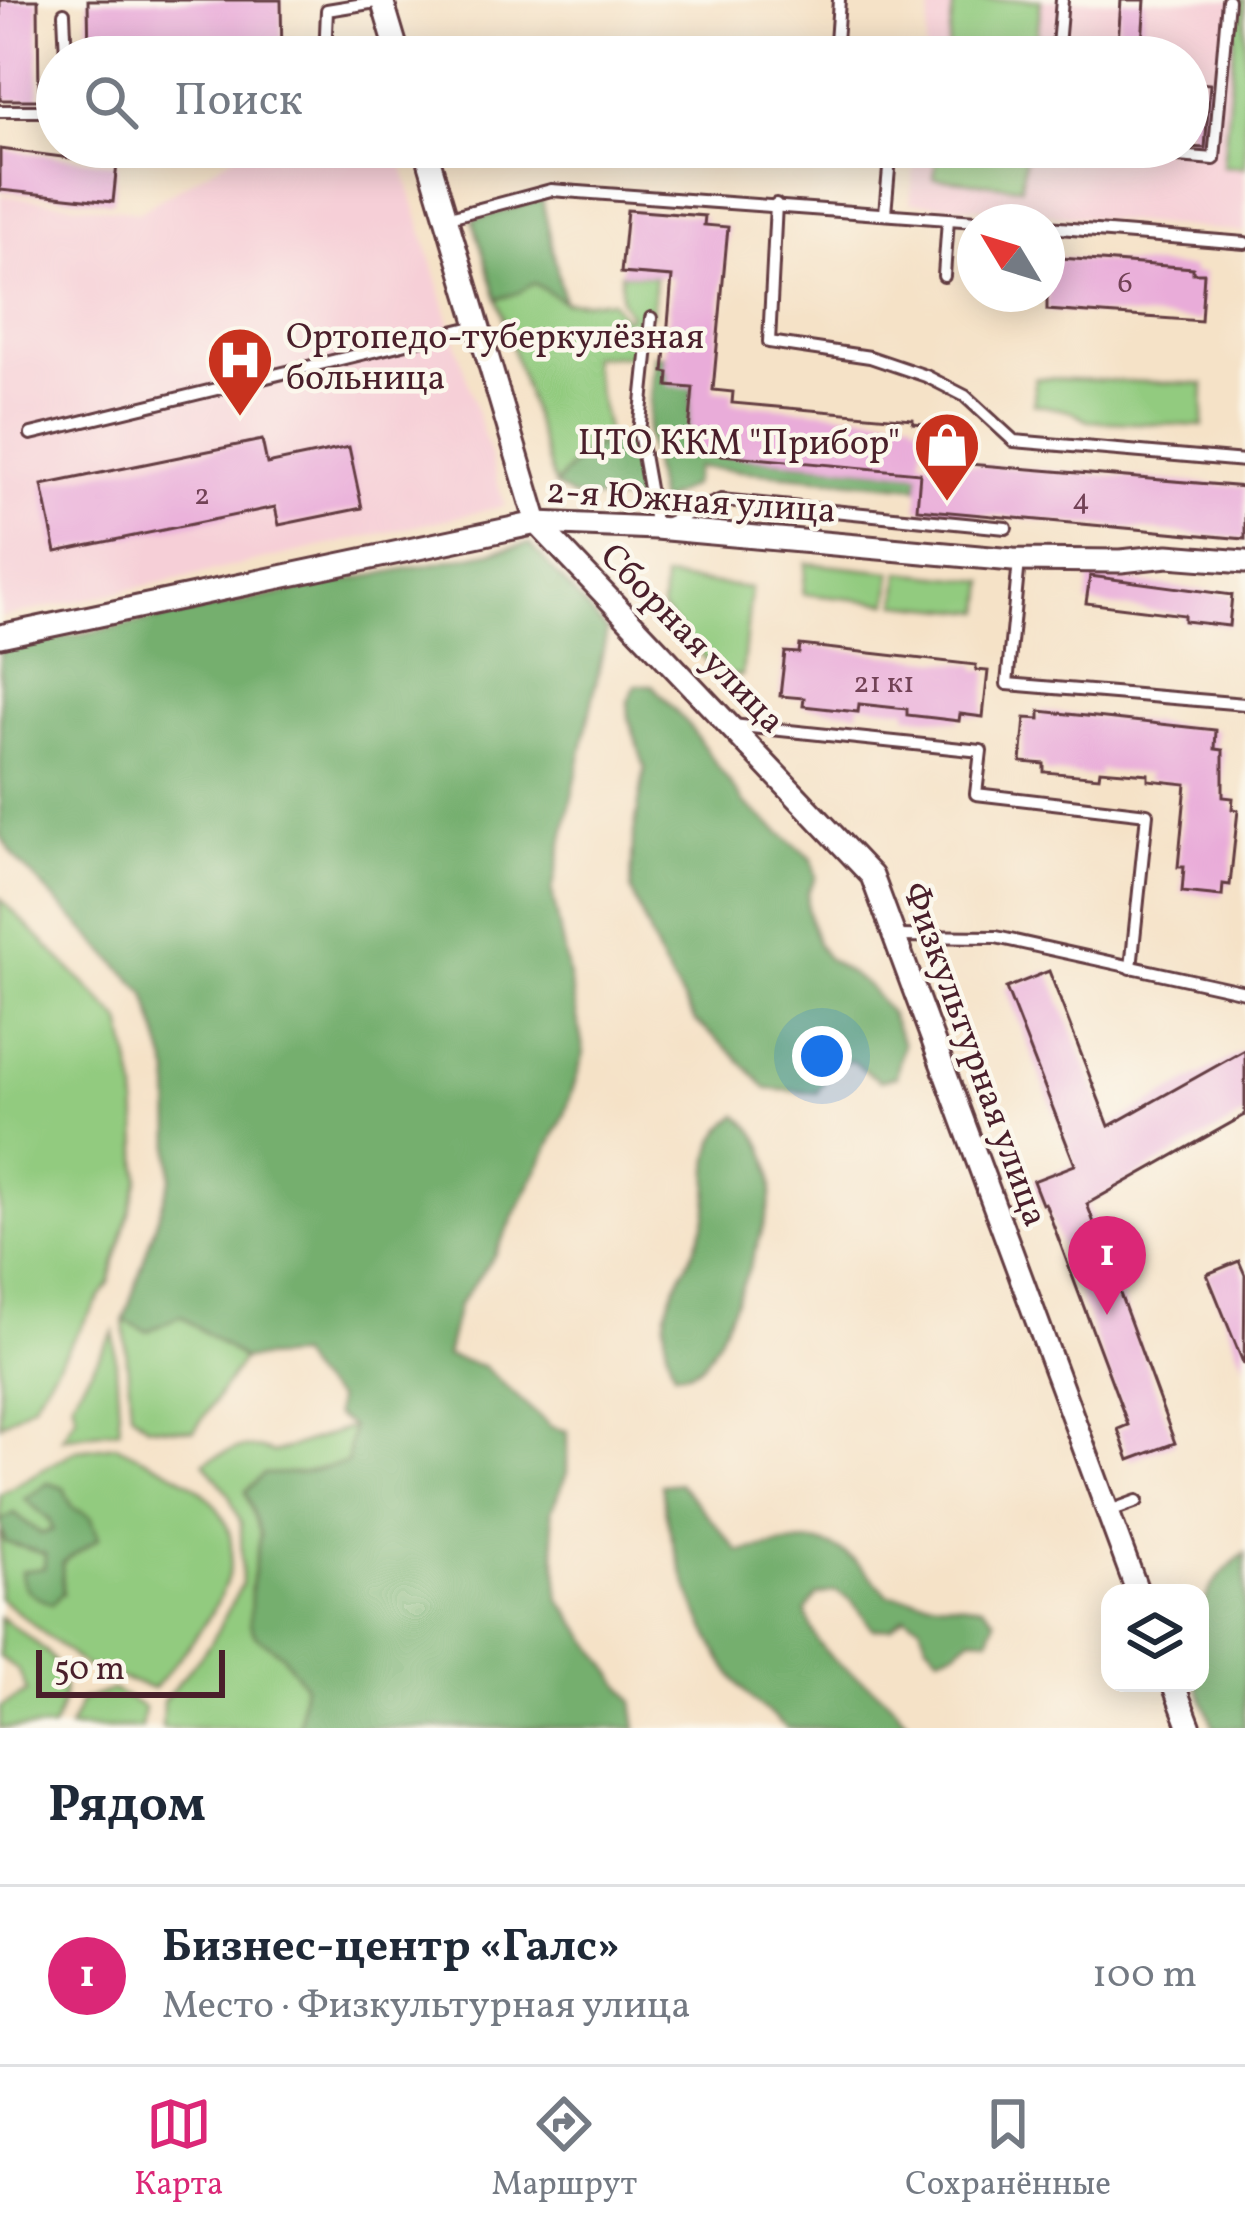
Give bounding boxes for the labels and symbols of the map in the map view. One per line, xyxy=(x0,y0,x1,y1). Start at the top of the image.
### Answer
north arrow xyxy=(957,204,1065,312)
house number: 6 xyxy=(1117,263,1133,305)
place label: Ортопедо-туберкулёзная больница xyxy=(286,314,704,405)
hospital icon: Ортопедо-туберкулёзная больница xyxy=(205,325,275,419)
shop icon: ЦТО ККМ "Прибор" xyxy=(912,410,982,504)
place label: ЦТО ККМ "Прибор" xyxy=(578,420,900,470)
street label: 2-я Южная улица xyxy=(544,468,838,538)
house number: 2 xyxy=(194,475,210,517)
house number: 4 xyxy=(1072,480,1090,522)
street label: Сборная улица xyxy=(587,534,795,746)
house number: 21 к1 xyxy=(853,663,915,705)
street label: Физкультурная улица xyxy=(887,876,1059,1234)
your location xyxy=(792,1026,852,1086)
pin: 1 xyxy=(1068,1216,1146,1315)
scale bar xyxy=(36,1644,225,1697)

